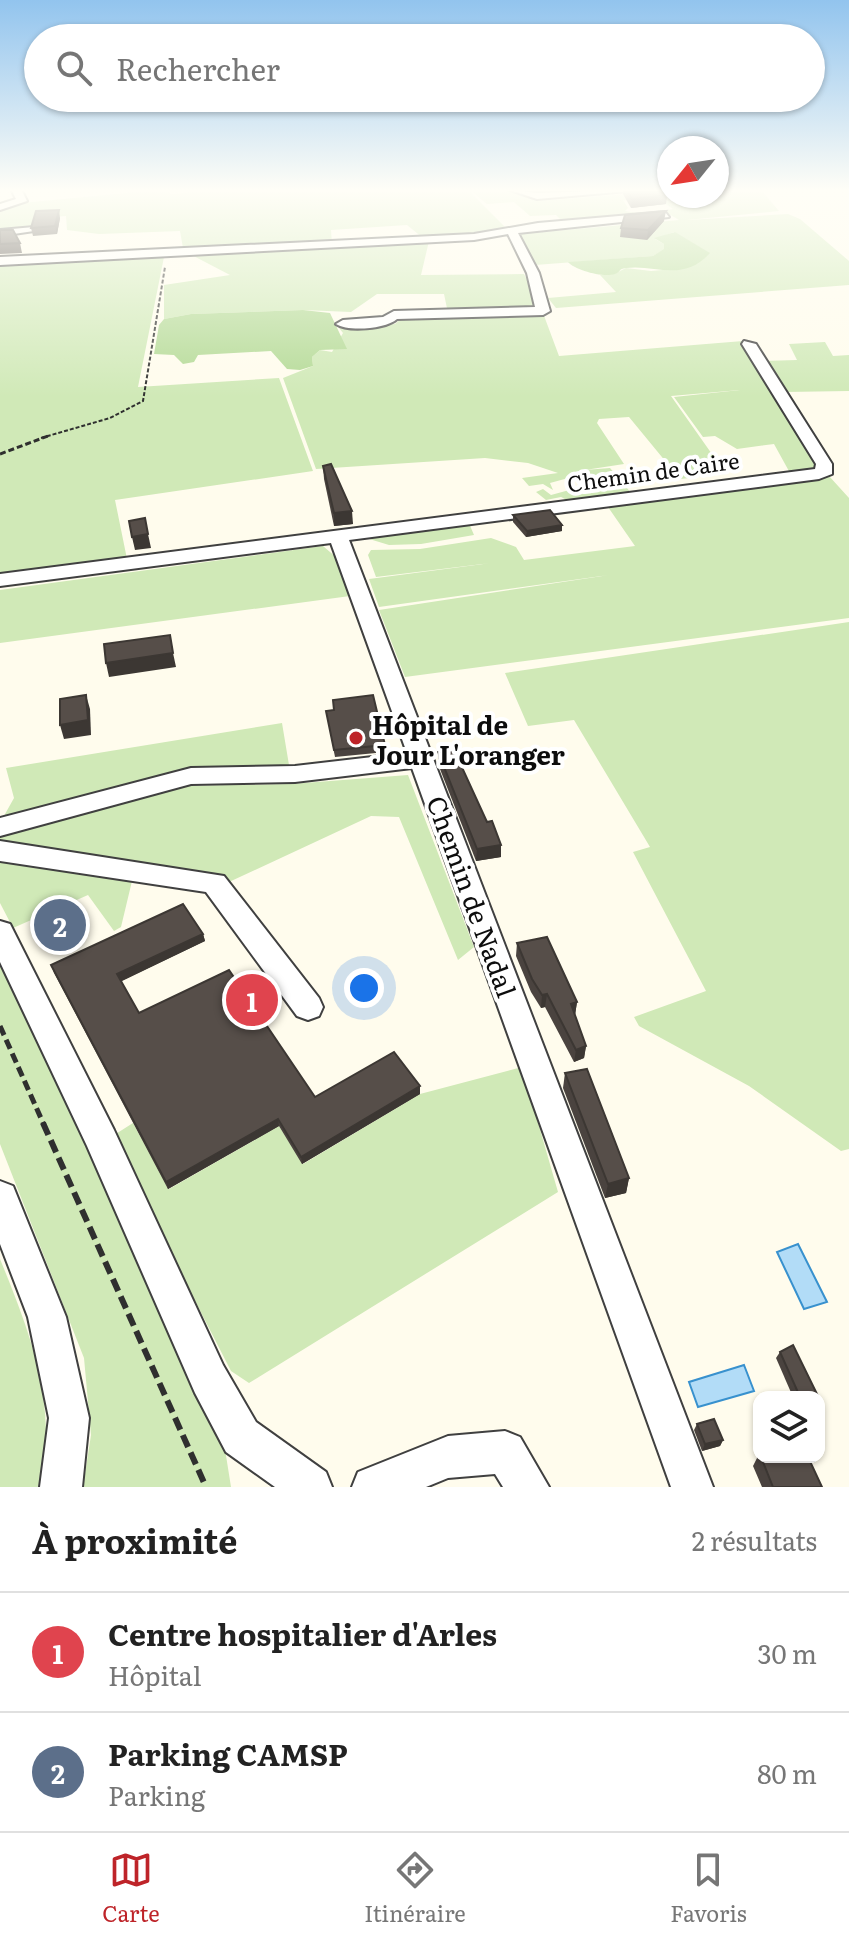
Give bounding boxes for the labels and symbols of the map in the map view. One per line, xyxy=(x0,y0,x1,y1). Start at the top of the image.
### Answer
north arrow xyxy=(657,136,729,208)
street label: Chemin de Caire xyxy=(565,443,741,499)
place label: Hôpital de Jour L'oranger xyxy=(372,704,565,773)
marker: Hôpital de Jour L'oranger xyxy=(347,729,365,747)
street label: Chemin de Nadal xyxy=(418,790,528,1002)
pin: 2 xyxy=(34,895,86,955)
your location xyxy=(344,968,384,1008)
pin: 1 xyxy=(226,970,278,1030)

